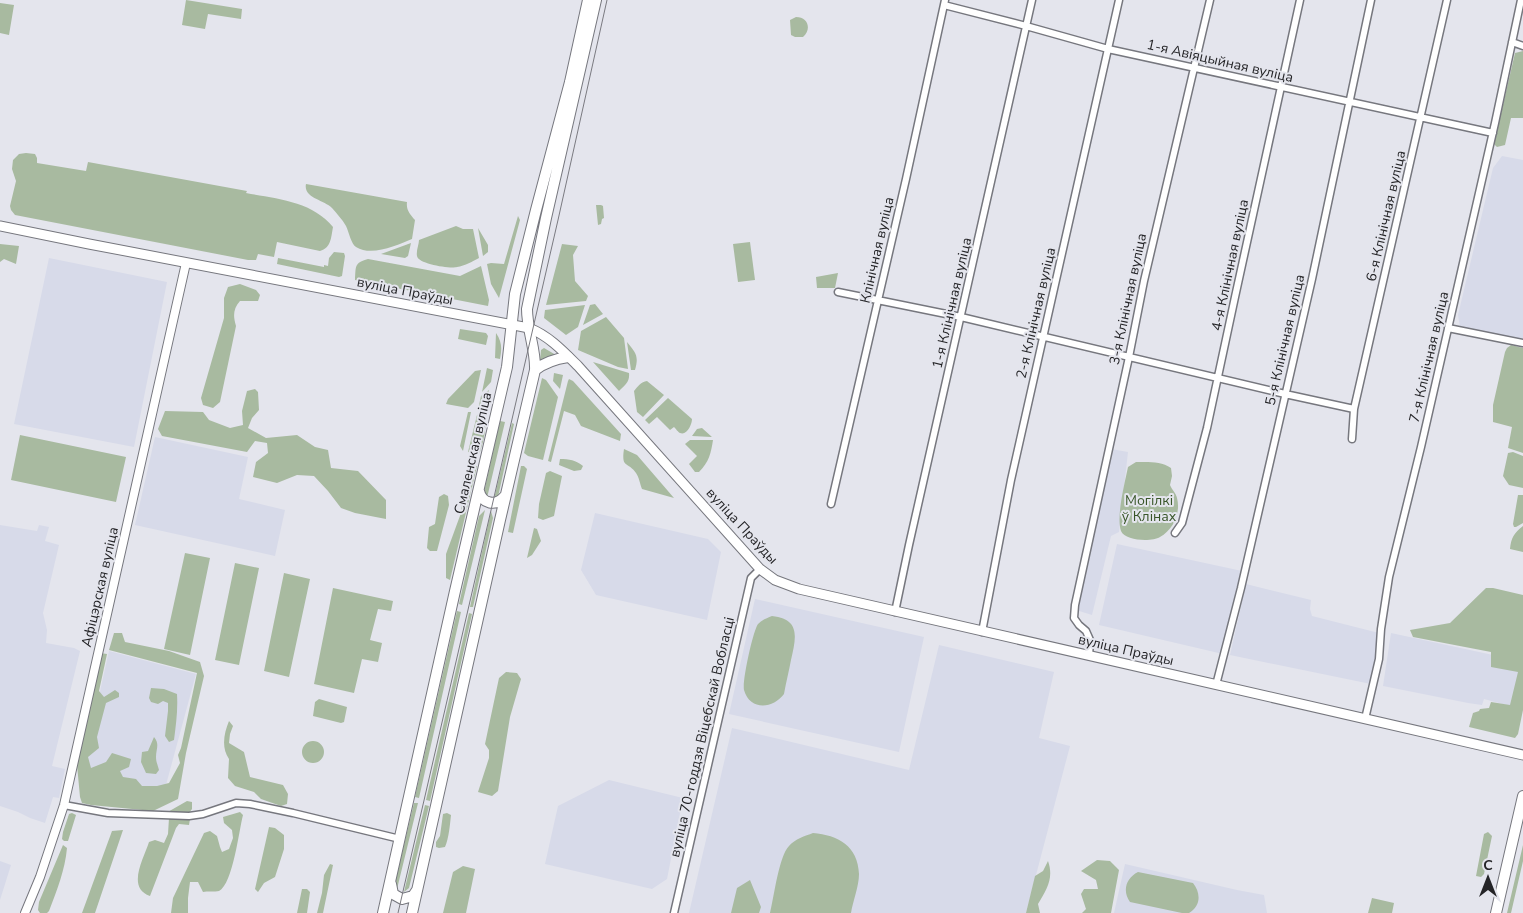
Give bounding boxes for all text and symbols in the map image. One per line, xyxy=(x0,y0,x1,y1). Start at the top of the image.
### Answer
street label: 1-я Авіяцыйная вуліца xyxy=(1145,35,1295,87)
street label: 6-я Клінічная вуліца xyxy=(1362,149,1410,283)
street label: Клінічная вуліца xyxy=(856,195,898,305)
street label: 4-я Клінічная вуліца xyxy=(1207,197,1253,333)
street label: 3-я Клінічная вуліца xyxy=(1105,231,1151,367)
street label: 1-я Клінічная вуліца xyxy=(928,236,976,370)
street label: 2-я Клінічная вуліца xyxy=(1012,246,1060,380)
street label: вуліца Праўды xyxy=(355,272,455,310)
street label: 5-я Клінічная вуліца xyxy=(1261,273,1309,407)
street label: 7-я Клінічная вуліца xyxy=(1405,290,1453,424)
street label: Смаленская вуліца xyxy=(450,390,496,516)
street label: вуліца Праўды xyxy=(702,484,782,568)
park label: Могілкі ў Клінах xyxy=(1122,491,1177,526)
street label: Афіцэрская вуліца xyxy=(77,525,123,649)
street label: вуліца 70-годдзя Віцебскай Вобласці xyxy=(665,615,739,859)
street label: вуліца Праўды xyxy=(1076,630,1176,670)
north arrow xyxy=(1463,853,1513,903)
text: С xyxy=(1483,856,1493,875)

